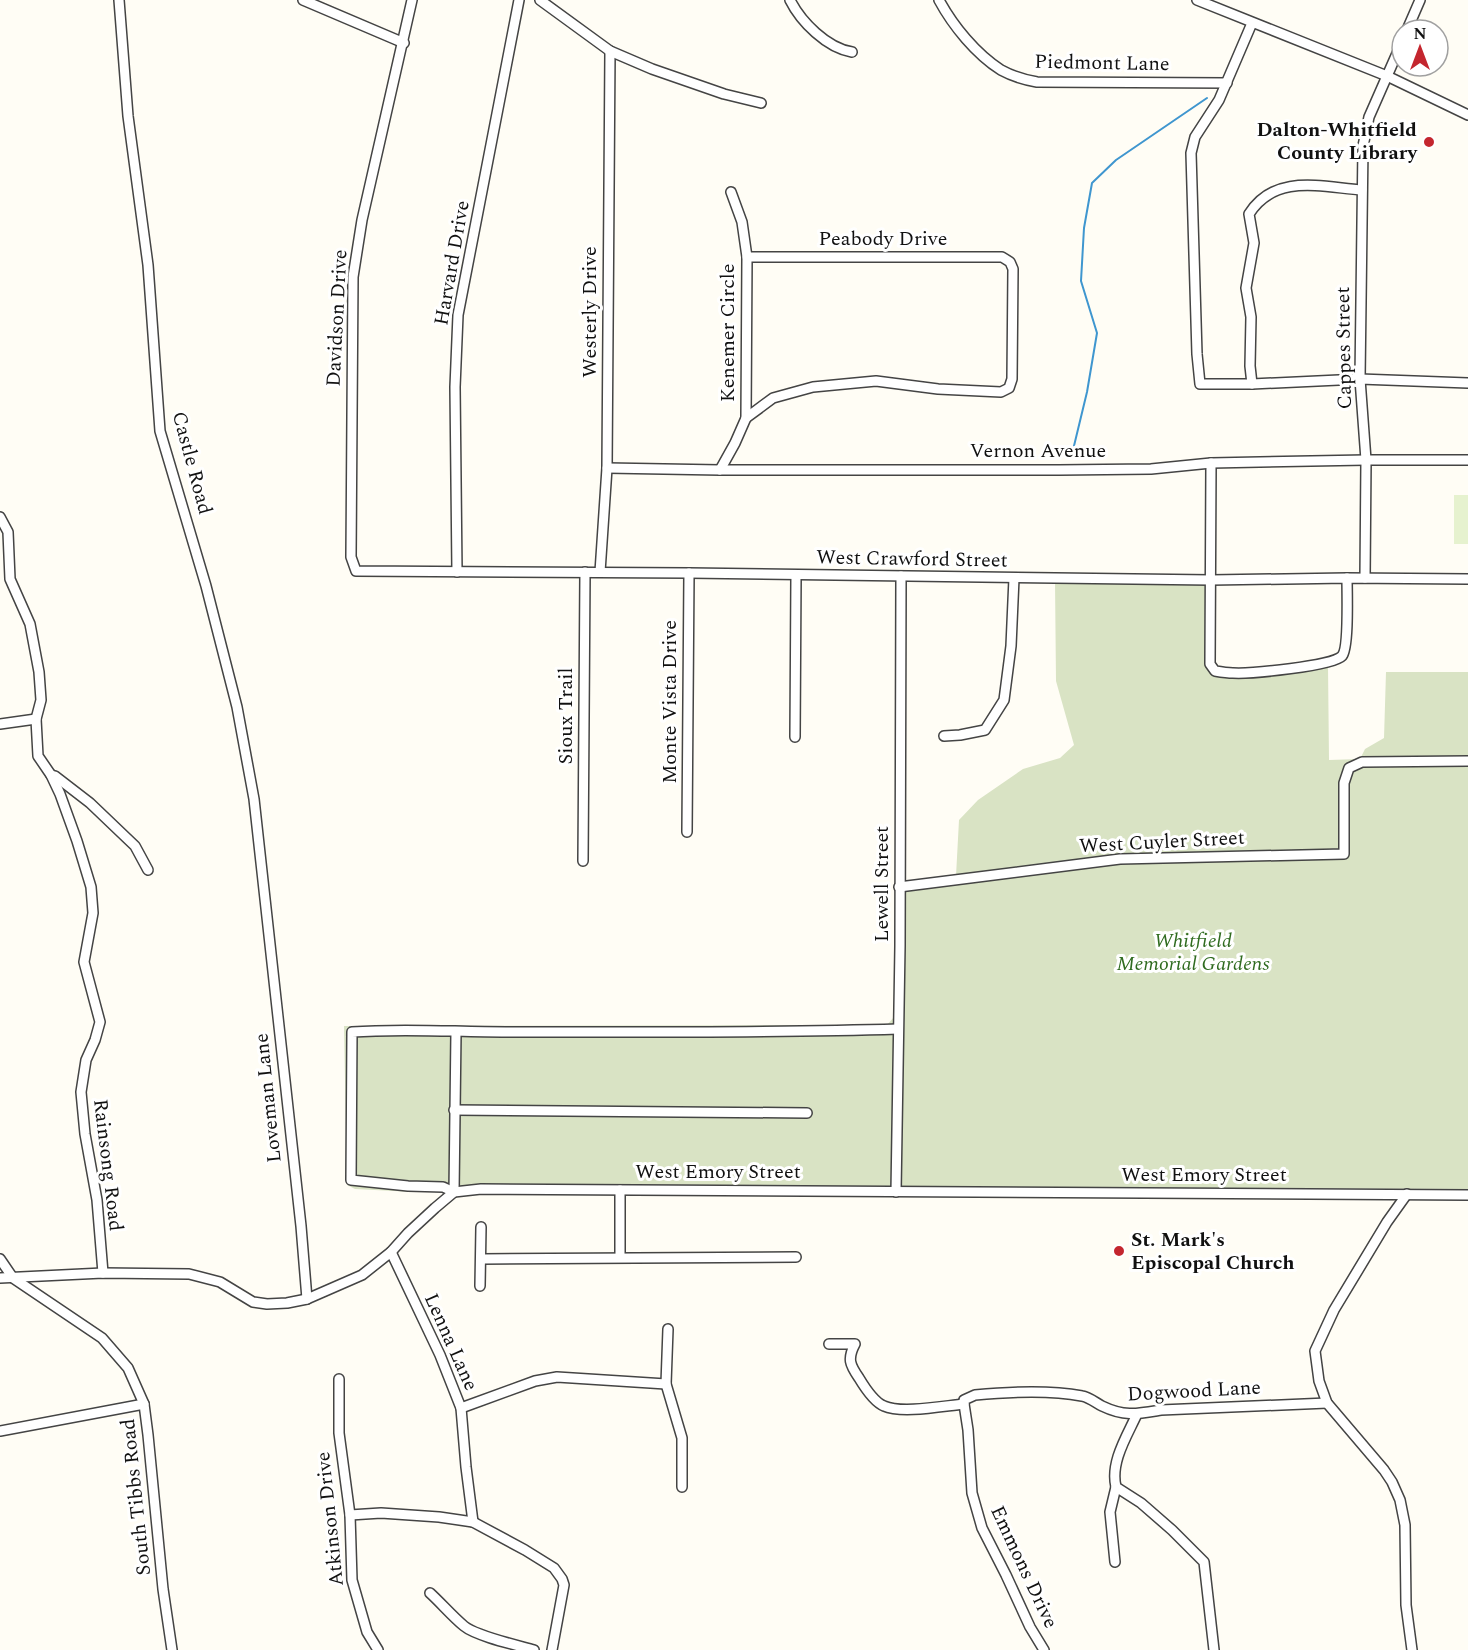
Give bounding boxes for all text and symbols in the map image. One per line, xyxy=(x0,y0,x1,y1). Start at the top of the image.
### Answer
north arrow xyxy=(1390,18,1450,78)
text: N xyxy=(1413,22,1427,46)
street label: Piedmont Lane xyxy=(1034,47,1170,79)
place label: Dalton-Whitfield County Library xyxy=(1257,115,1418,168)
marker: Dalton-Whitfield County Library xyxy=(1422,135,1436,149)
street label: Harvard Drive xyxy=(426,198,478,328)
street label: Peabody Drive xyxy=(819,224,947,254)
street label: Westerly Drive xyxy=(575,246,605,378)
street label: Davidson Drive xyxy=(318,249,356,387)
street label: Kenemer Circle xyxy=(713,264,743,402)
street label: Cappes Street xyxy=(1328,286,1360,410)
street label: Castle Road xyxy=(164,408,220,518)
street label: Vernon Avenue xyxy=(970,436,1106,466)
street label: West Crawford Street xyxy=(816,542,1008,576)
street label: Monte Vista Drive xyxy=(655,620,685,784)
street label: Sioux Trail xyxy=(551,668,581,764)
street label: West Cuyler Street xyxy=(1078,823,1246,861)
street label: Lewell Street xyxy=(867,826,897,942)
park label: Whitfield Memorial Gardens xyxy=(1117,926,1269,979)
street label: Loveman Lane xyxy=(246,1032,290,1164)
street label: Rainsong Road xyxy=(85,1097,131,1233)
street label: West Emory Street xyxy=(635,1157,801,1187)
street label: West Emory Street xyxy=(1121,1160,1287,1190)
place label: St. Mark's Episcopal Church xyxy=(1131,1225,1295,1278)
marker: St. Mark's Episcopal Church xyxy=(1112,1244,1126,1258)
street label: Lenna Lane xyxy=(416,1288,486,1396)
street label: Dogwood Lane xyxy=(1126,1373,1262,1409)
street label: South Tibbs Road xyxy=(113,1417,159,1577)
street label: Atkinson Drive xyxy=(308,1450,352,1588)
street label: Emmons Drive xyxy=(982,1501,1066,1633)

